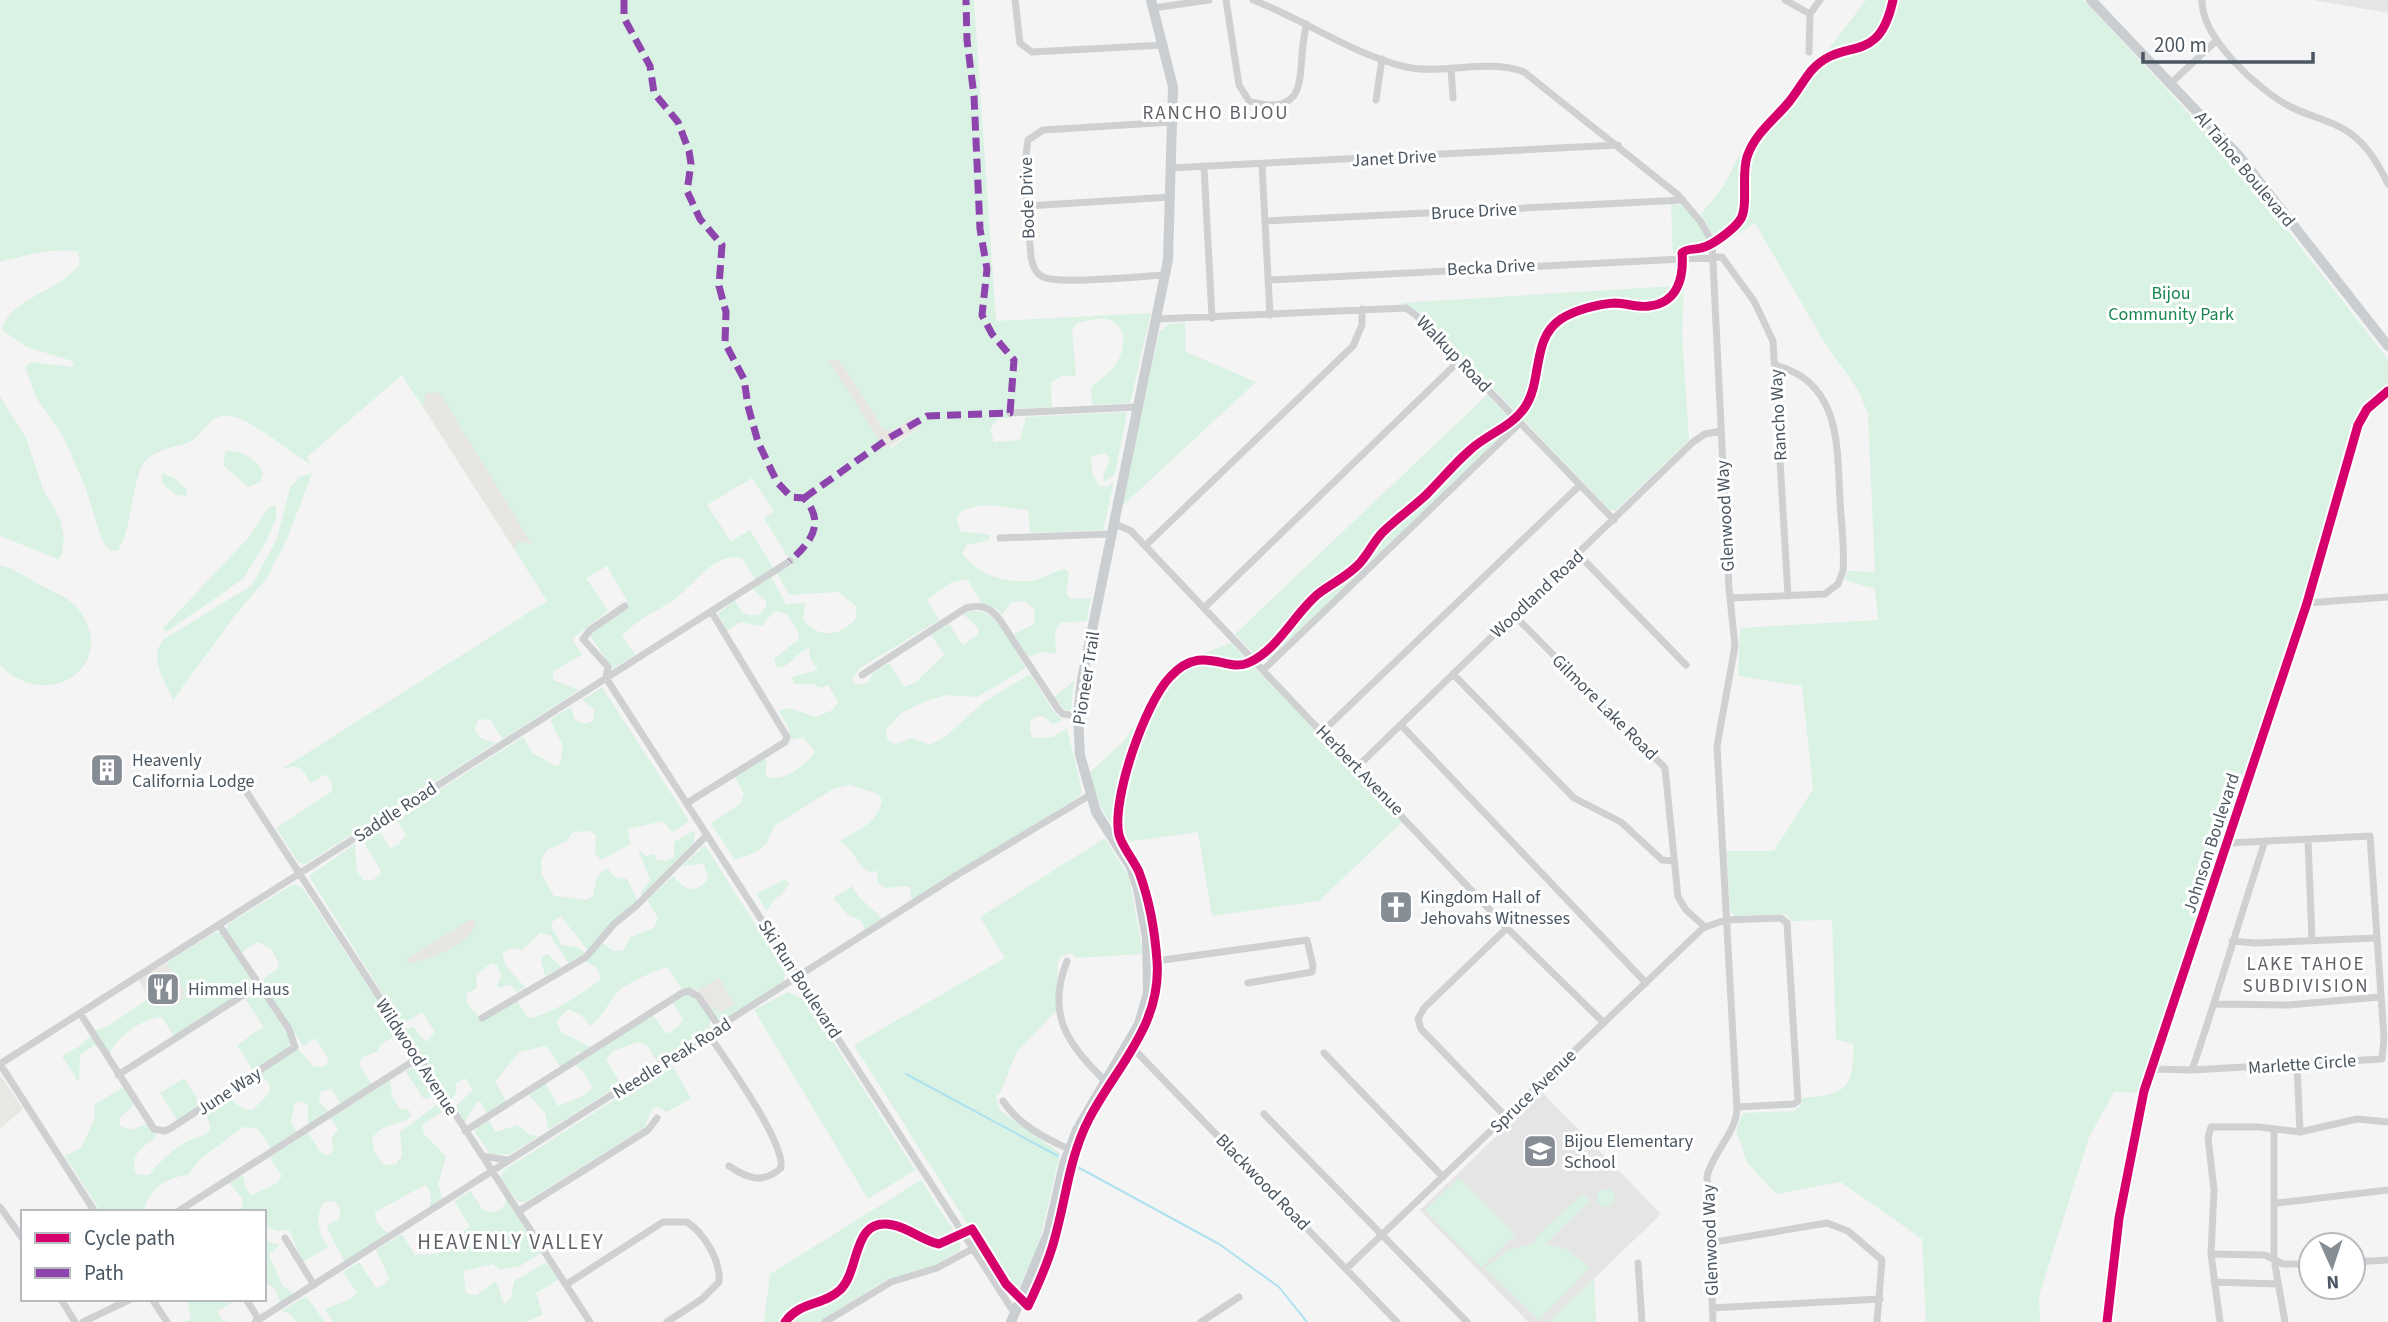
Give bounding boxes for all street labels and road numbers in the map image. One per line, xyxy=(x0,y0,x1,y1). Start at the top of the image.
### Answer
street label: Al Tahoe Boulevard xyxy=(2189,106,2301,233)
street label: Janet Drive xyxy=(1351,144,1437,173)
street label: Bode Drive xyxy=(1014,157,1041,239)
street label: Bruce Drive xyxy=(1430,197,1518,226)
street label: Becka Drive xyxy=(1446,253,1536,282)
street label: Walkup Road xyxy=(1411,310,1497,398)
street label: Rancho Way xyxy=(1764,368,1793,461)
street label: Glenwood Way xyxy=(1710,459,1741,572)
street label: Woodland Road xyxy=(1485,545,1590,644)
street label: Pioneer Trail xyxy=(1067,629,1106,727)
street label: Gilmore Lake Road xyxy=(1546,649,1663,766)
street label: Herbert Avenue xyxy=(1310,720,1409,821)
street label: Johnson Boulevard xyxy=(2177,770,2246,916)
street label: Saddle Road xyxy=(349,776,442,849)
street label: Ski Run Boulevard xyxy=(752,915,847,1044)
street label: Wildwood Avenue xyxy=(369,994,464,1121)
street label: Needle Peak Road xyxy=(608,1012,736,1105)
street label: Spruce Avenue xyxy=(1485,1044,1582,1139)
street label: Marlette Circle xyxy=(2247,1048,2357,1081)
street label: June Way xyxy=(192,1061,267,1122)
street label: Blackwood Road xyxy=(1210,1128,1315,1236)
street label: Glenwood Way xyxy=(1696,1183,1725,1296)

